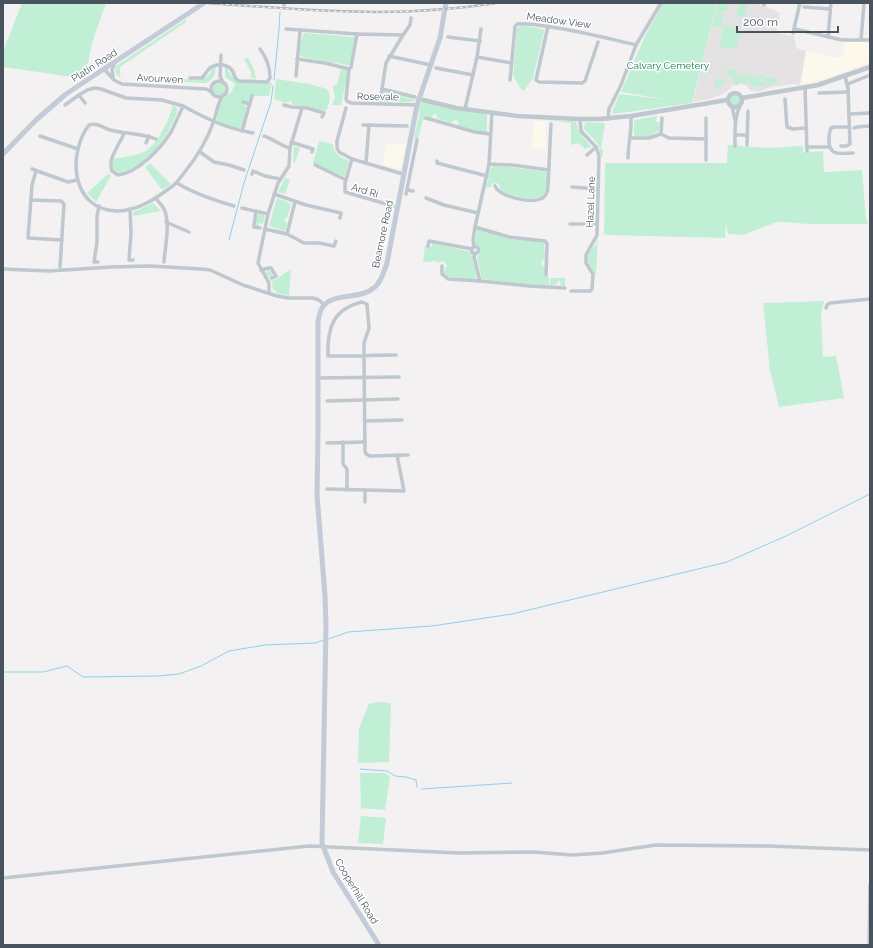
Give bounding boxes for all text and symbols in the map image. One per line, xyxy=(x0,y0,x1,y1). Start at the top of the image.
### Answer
scale bar xyxy=(737,8,838,34)
street label: Meadow View xyxy=(526,11,592,30)
text: 200 m xyxy=(743,15,778,29)
street label: Platin Road xyxy=(69,47,119,84)
park label: Calvary Cemetery xyxy=(627,60,710,71)
street label: Avourwen xyxy=(136,72,184,85)
street label: Rosevale xyxy=(357,91,399,102)
street label: Hazel Lane xyxy=(584,176,597,228)
street label: Ard Rí xyxy=(350,181,380,200)
street label: Beamore Road xyxy=(370,199,395,269)
street label: Cooperhill Road xyxy=(333,857,380,926)

